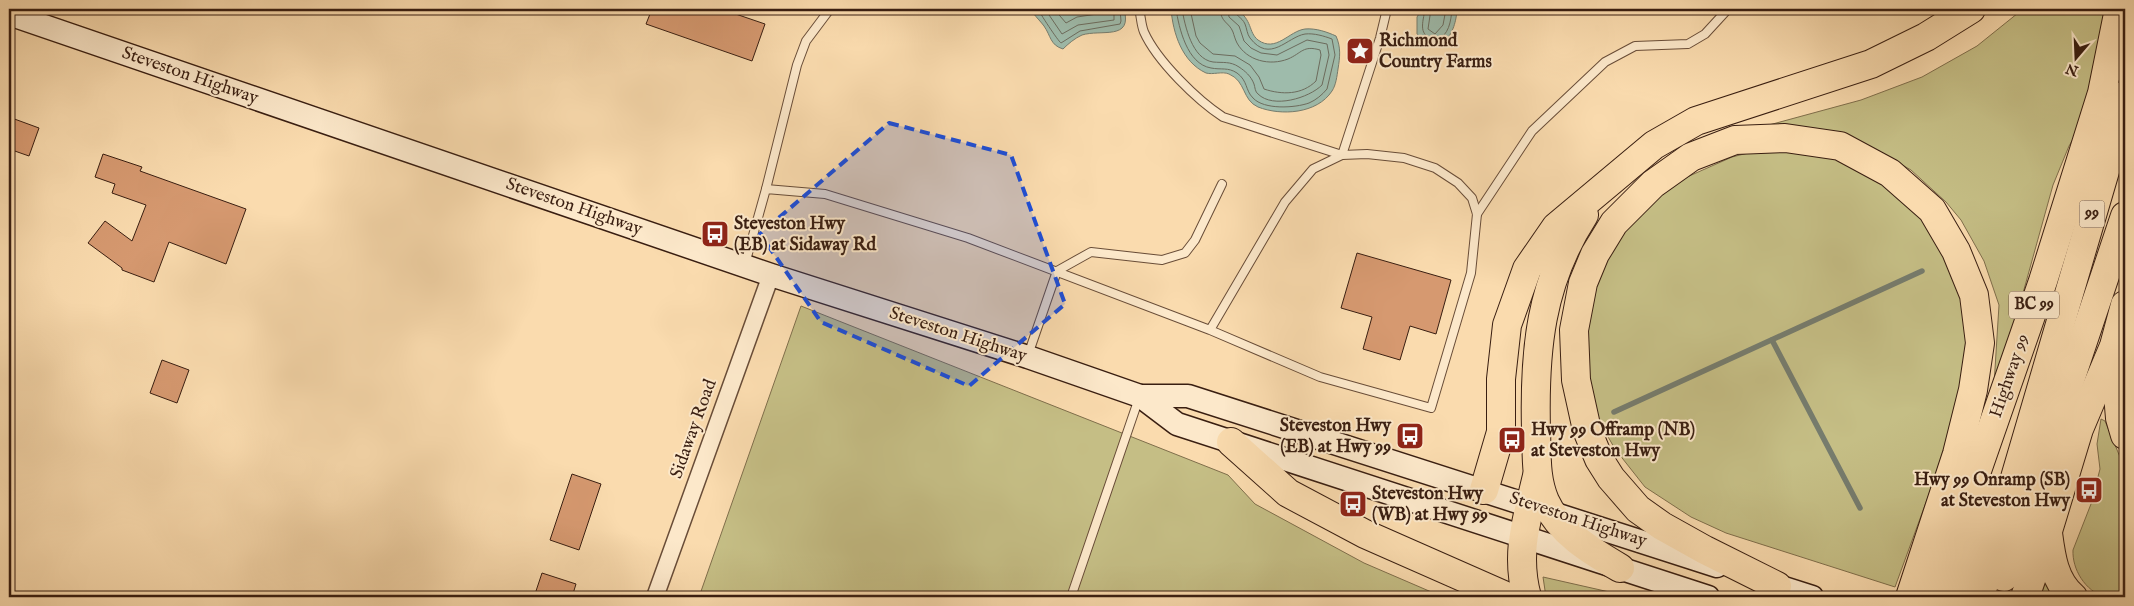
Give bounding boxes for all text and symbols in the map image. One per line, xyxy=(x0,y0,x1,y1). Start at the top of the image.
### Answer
place label: Richmond Country Farms xyxy=(1379,30,1492,74)
north arrow xyxy=(2052,32,2102,82)
place icon: Richmond Country Farms xyxy=(1345,36,1375,66)
street label: Steveston Highway xyxy=(119,42,262,110)
text: N xyxy=(2063,59,2082,80)
street label: Steveston Highway xyxy=(503,173,646,241)
road number: 99 xyxy=(2080,200,2104,228)
place label: Steveston Hwy (EB) at Sidaway Rd xyxy=(734,213,876,257)
bus stop icon: Steveston Hwy (EB) at Sidaway Rd xyxy=(700,219,730,249)
road number: BC 99 xyxy=(2009,292,2059,318)
street label: Steveston Highway xyxy=(886,302,1030,368)
street label: Highway 99 xyxy=(1985,331,2035,421)
street label: Sidaway Road xyxy=(665,376,723,482)
place label: Steveston Hwy (EB) at Hwy 99 xyxy=(1280,415,1392,459)
place label: Hwy 99 Offramp (NB) at Steveston Hwy xyxy=(1531,419,1695,463)
bus stop icon: Steveston Hwy (EB) at Hwy 99 xyxy=(1395,421,1425,451)
bus stop icon: Hwy 99 Offramp (NB) at Steveston Hwy xyxy=(1497,425,1527,455)
place label: Hwy 99 Onramp (SB) at Steveston Hwy xyxy=(1914,469,2071,513)
bus stop icon: Hwy 99 Onramp (SB) at Steveston Hwy xyxy=(2074,475,2104,505)
place label: Steveston Hwy (WB) at Hwy 99 xyxy=(1372,483,1488,527)
street label: Steveston Highway xyxy=(1506,487,1650,553)
bus stop icon: Steveston Hwy (WB) at Hwy 99 xyxy=(1338,489,1368,519)

